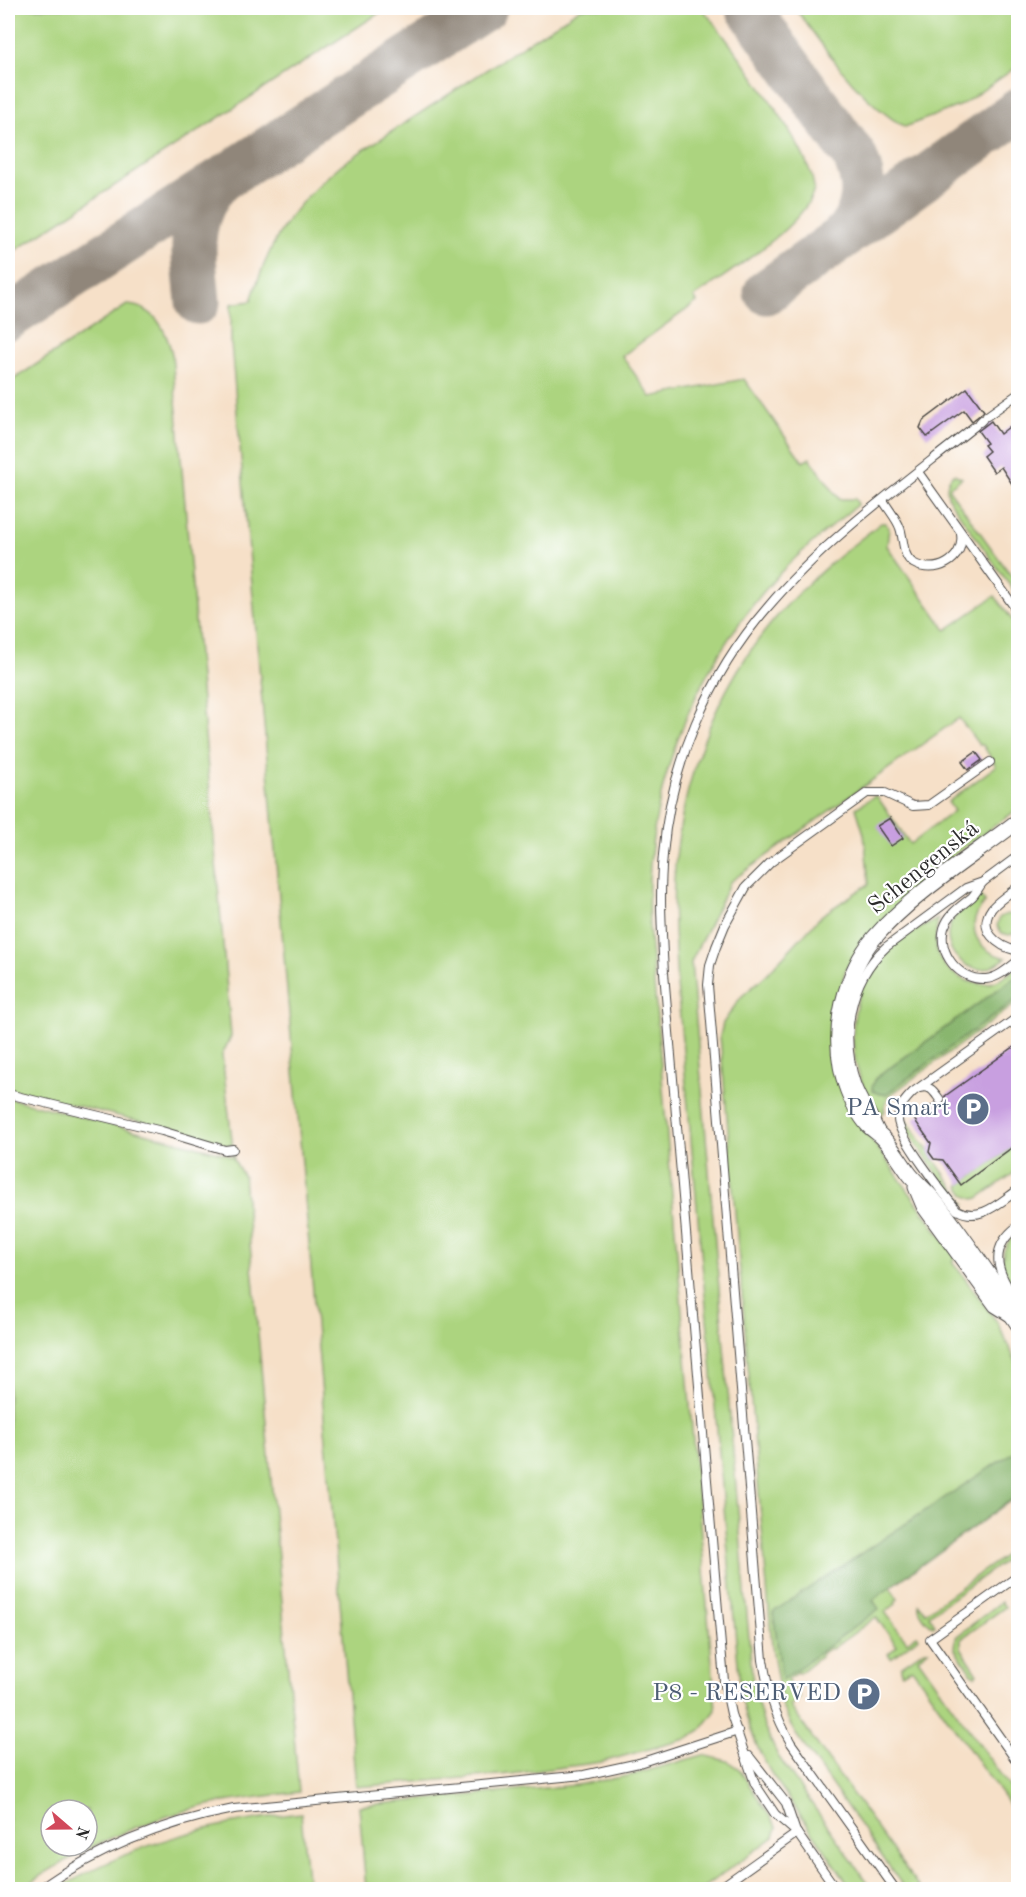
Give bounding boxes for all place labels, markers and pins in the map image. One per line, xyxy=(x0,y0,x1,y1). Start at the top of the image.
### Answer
parking icon: PA Smart xyxy=(955,1091,991,1127)
place label: PA Smart xyxy=(846,1097,950,1121)
parking icon: P8 - RESERVED xyxy=(846,1676,882,1712)
place label: P8 - RESERVED xyxy=(652,1682,841,1706)

